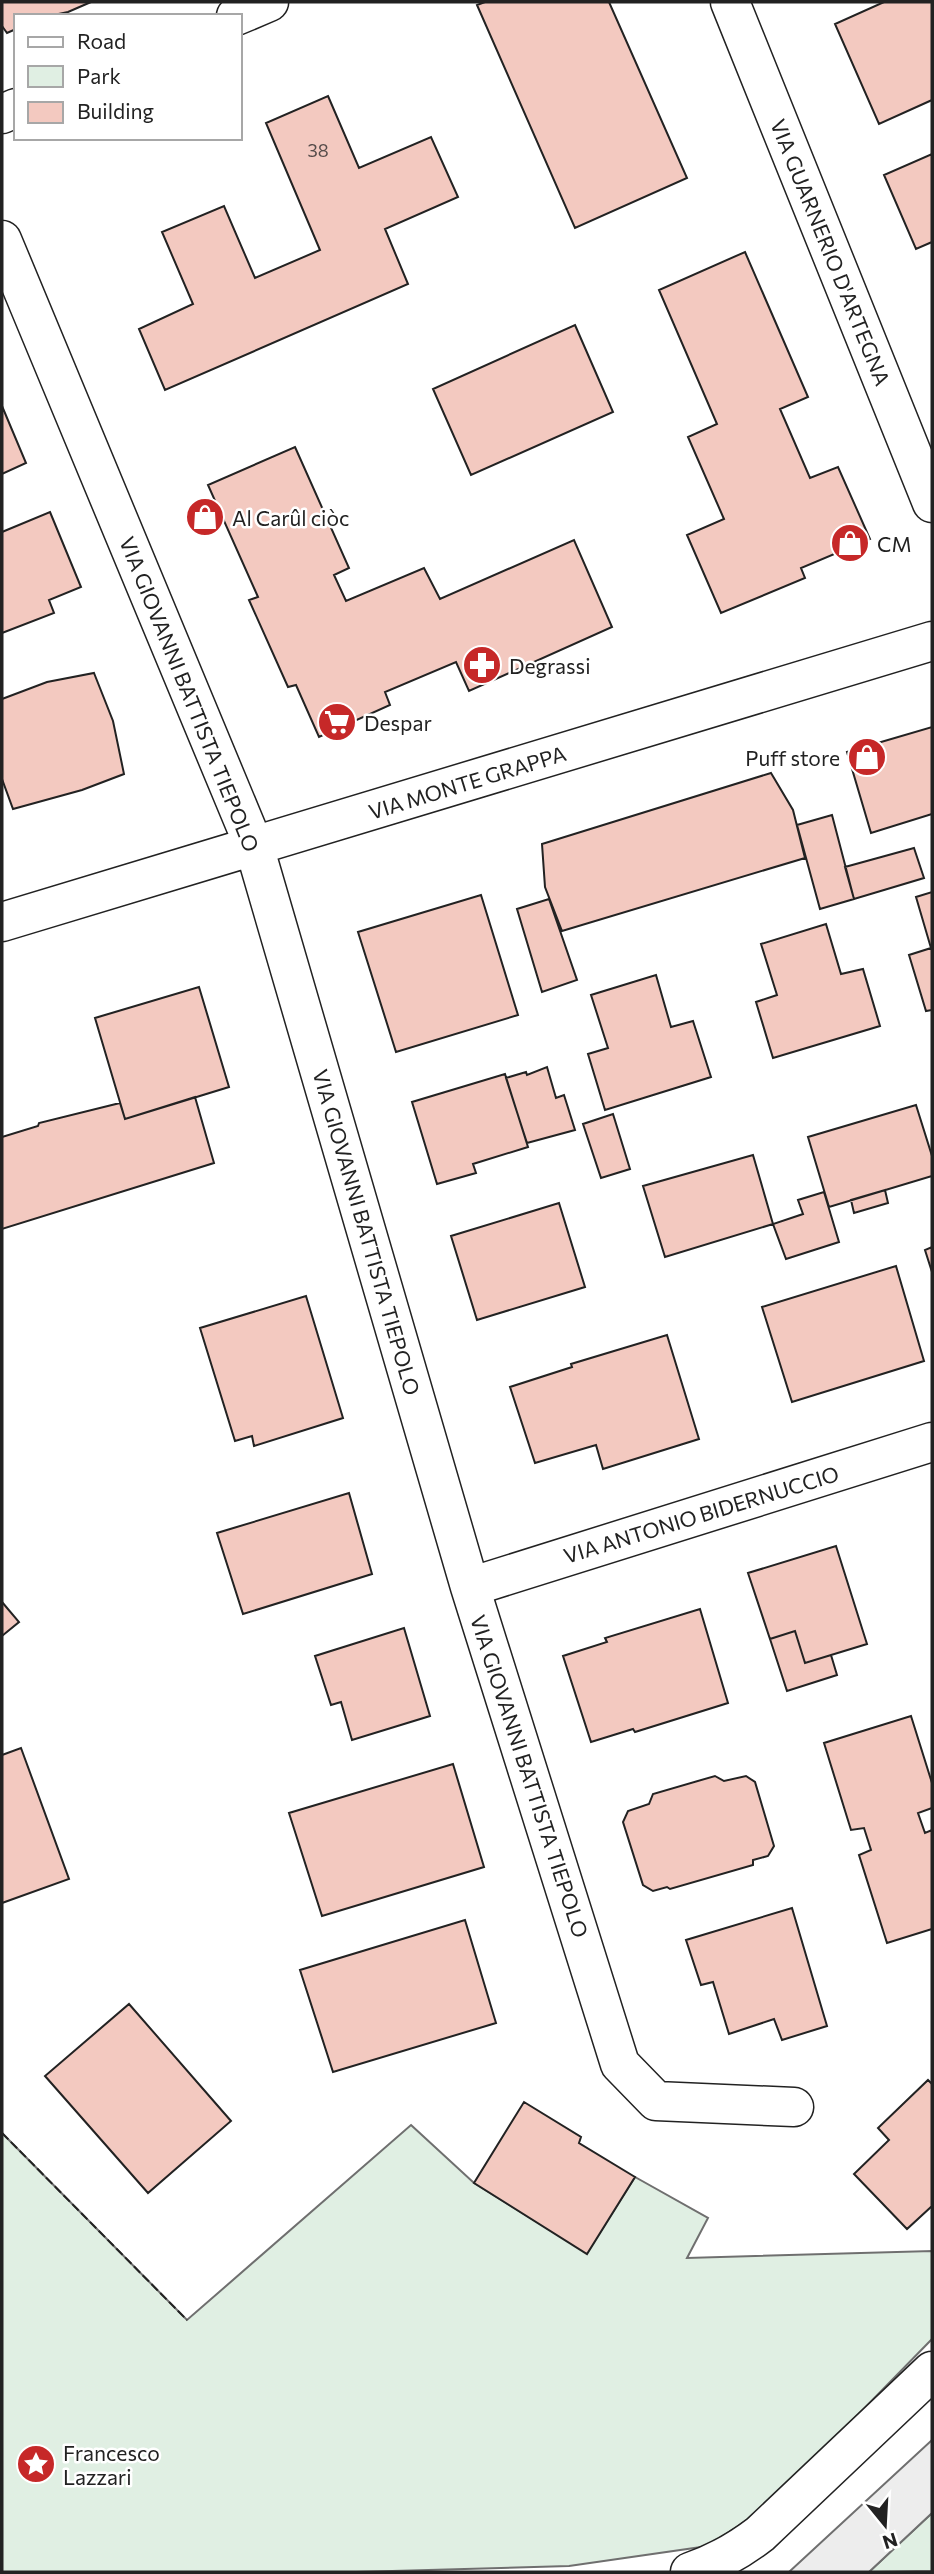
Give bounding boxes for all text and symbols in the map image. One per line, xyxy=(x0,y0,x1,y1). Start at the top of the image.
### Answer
legend xyxy=(14,14,242,140)
text: Road xyxy=(77,28,126,53)
text: Park xyxy=(77,63,121,88)
text: Building xyxy=(77,98,154,123)
street label: VIA GUARNERIO D'ARTEGNA xyxy=(766,115,896,389)
house number: 38 xyxy=(307,139,329,161)
shop icon: Al Carûl ciòc xyxy=(184,496,226,538)
place label: Al Carûl ciòc xyxy=(232,505,349,530)
shop icon: CM xyxy=(829,522,871,564)
place label: CM xyxy=(877,531,912,556)
street label: VIA GIOVANNI BATTISTA TIEPOLO xyxy=(115,533,265,855)
pharmacy icon: Degrassi xyxy=(461,644,503,686)
place label: Degrassi xyxy=(509,653,591,678)
supermarket icon: Despar xyxy=(316,701,358,743)
place label: Despar xyxy=(364,710,432,735)
shop icon: Puff store xyxy=(846,736,888,778)
street label: VIA MONTE GRAPPA xyxy=(365,740,569,824)
place label: Puff store xyxy=(745,745,840,770)
street label: VIA GIOVANNI BATTISTA TIEPOLO xyxy=(308,1066,426,1398)
street label: VIA ANTONIO BIDERNUCCIO xyxy=(560,1460,842,1568)
street label: VIA GIOVANNI BATTISTA TIEPOLO xyxy=(466,1612,594,1940)
place label: Francesco Lazzari xyxy=(63,2440,160,2489)
place icon: Francesco Lazzari xyxy=(15,2443,57,2485)
north arrow xyxy=(850,2490,920,2560)
text: N xyxy=(880,2529,901,2555)

